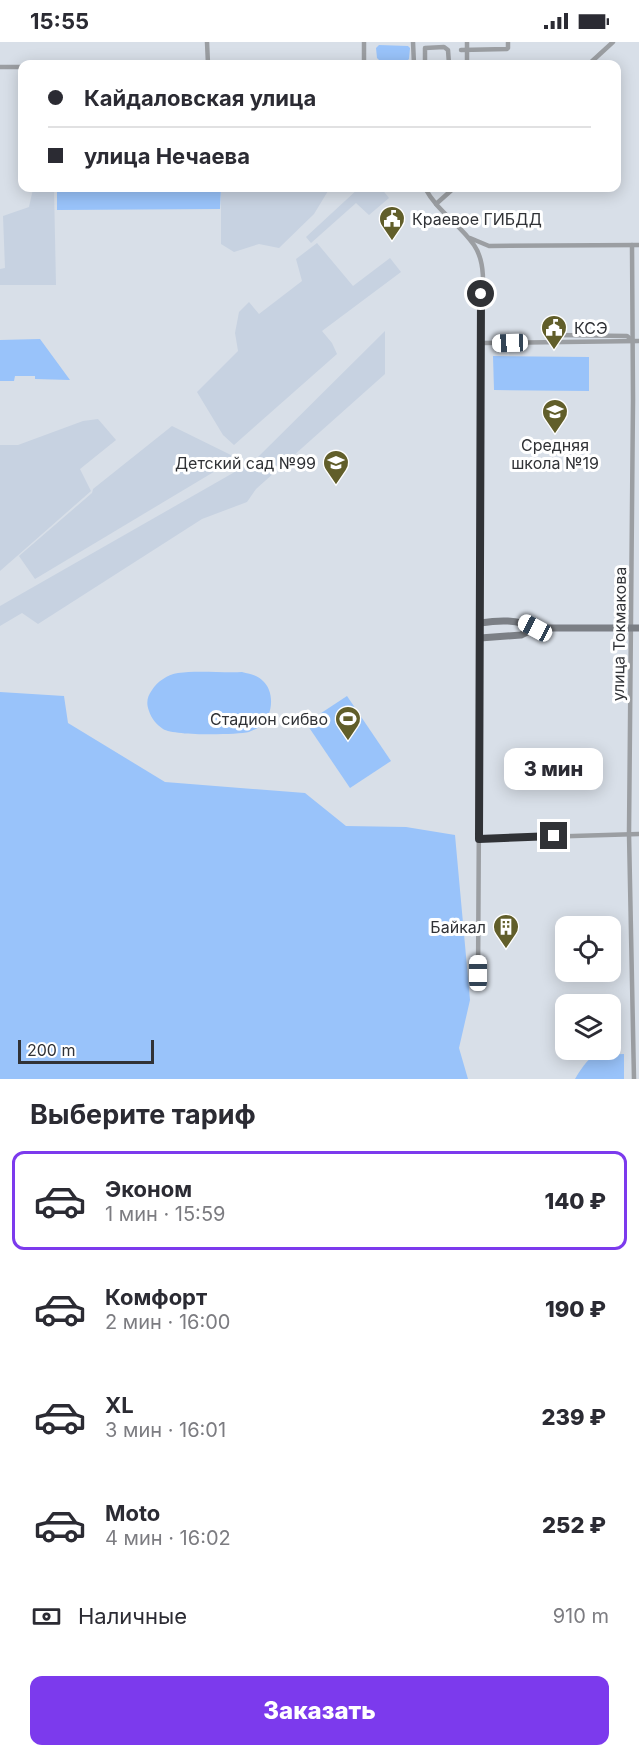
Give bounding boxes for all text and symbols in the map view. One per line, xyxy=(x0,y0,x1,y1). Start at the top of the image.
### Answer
text: 15:55 xyxy=(30,8,89,34)
text: Кайдаловская улица xyxy=(84,85,316,111)
text: улица Нечаева xyxy=(84,143,250,169)
public building icon: Краевое ГИБДД xyxy=(377,204,407,242)
place label: Краевое ГИБДД xyxy=(412,209,542,229)
route start xyxy=(467,280,494,307)
public building icon: КСЭ xyxy=(539,313,569,351)
place label: КСЭ xyxy=(574,318,608,338)
car xyxy=(492,333,528,353)
school or university icon: Средняя школа №19 xyxy=(540,397,570,435)
place label: Средняя школа №19 xyxy=(511,435,599,473)
school or university icon: Детский сад №99 xyxy=(321,448,351,486)
place label: Детский сад №99 xyxy=(175,453,316,473)
street label: улица Токмакова xyxy=(608,567,630,701)
car xyxy=(515,612,555,644)
sports icon: Стадион сибво xyxy=(333,704,363,742)
place label: Стадион сибво xyxy=(210,709,328,729)
callout: 3 мин xyxy=(504,749,604,791)
text: 3 мин xyxy=(524,757,583,781)
route end xyxy=(540,822,567,849)
building icon: Байкал xyxy=(491,912,521,950)
map controls xyxy=(555,916,621,1060)
button: locate xyxy=(555,916,621,982)
place label: Байкал xyxy=(430,917,486,937)
car xyxy=(469,955,487,991)
button: layers xyxy=(555,994,621,1060)
scale bar xyxy=(18,1037,154,1064)
text: 200 m xyxy=(27,1040,75,1060)
text: Выберите тариф xyxy=(30,1098,256,1131)
icon: car xyxy=(33,1174,87,1228)
text: Эконом xyxy=(105,1176,192,1202)
text: 140 ₽ xyxy=(544,1188,606,1214)
text: 1 мин · 15:59 xyxy=(105,1202,225,1226)
icon: car xyxy=(33,1282,87,1336)
text: Комфорт xyxy=(105,1284,207,1310)
text: 190 ₽ xyxy=(545,1296,606,1322)
text: 2 мин · 16:00 xyxy=(105,1310,230,1334)
icon: car xyxy=(33,1390,87,1444)
text: XL xyxy=(105,1392,134,1418)
text: 239 ₽ xyxy=(541,1404,606,1430)
text: 3 мин · 16:01 xyxy=(105,1418,226,1442)
icon: car xyxy=(33,1498,87,1552)
text: Moto xyxy=(105,1500,160,1526)
text: 252 ₽ xyxy=(542,1512,606,1538)
text: 4 мин · 16:02 xyxy=(105,1526,231,1550)
icon: cash xyxy=(30,1600,63,1633)
text: Наличные xyxy=(78,1603,187,1629)
text: 910 m xyxy=(553,1604,609,1628)
button: Заказать xyxy=(30,1676,609,1745)

